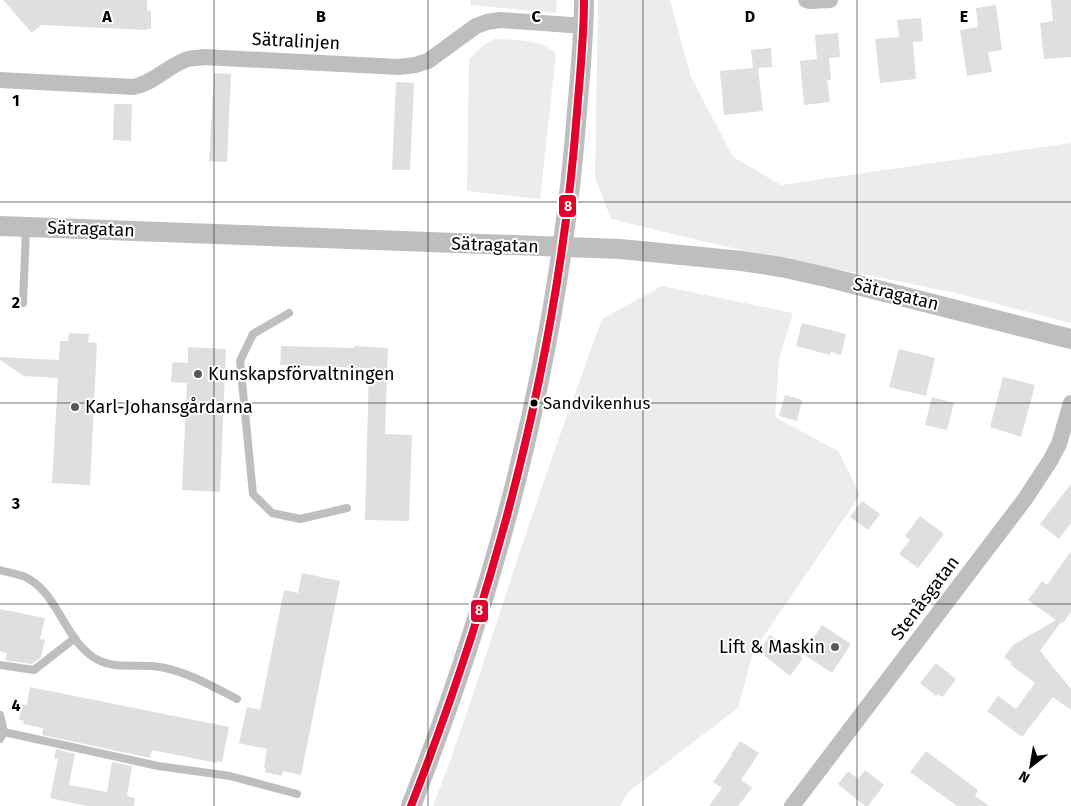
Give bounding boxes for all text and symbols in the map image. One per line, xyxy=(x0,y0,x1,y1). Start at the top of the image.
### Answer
text: A xyxy=(101,7,112,26)
text: B xyxy=(316,7,326,26)
text: C xyxy=(531,7,541,26)
text: D xyxy=(745,7,755,26)
text: E xyxy=(960,7,968,26)
street label: Sätralinjen xyxy=(251,28,341,54)
text: 1 xyxy=(12,91,20,110)
line badge: 8 xyxy=(558,194,577,218)
text: 8 xyxy=(564,198,572,215)
street label: Sätragatan xyxy=(47,216,135,242)
street label: Sätragatan xyxy=(451,232,539,258)
street label: Sätragatan xyxy=(851,273,941,315)
text: 2 xyxy=(12,293,20,312)
place label: Kunskapsförvaltningen xyxy=(208,363,395,385)
marker: Kunskapsförvaltningen xyxy=(192,368,204,380)
place label: Sandvikenhus xyxy=(543,393,650,414)
place label: Karl-Johansgårdarna xyxy=(85,396,253,418)
marker: Sandvikenhus xyxy=(529,398,539,408)
marker: Karl-Johansgårdarna xyxy=(69,401,81,413)
text: 3 xyxy=(11,494,20,513)
street label: Stenåsgatan xyxy=(886,551,964,645)
line badge: 8 xyxy=(470,599,489,623)
text: 8 xyxy=(475,602,483,619)
place label: Lift & Maskin xyxy=(719,636,825,658)
marker: Lift & Maskin xyxy=(829,641,841,653)
text: 4 xyxy=(11,696,21,715)
north arrow xyxy=(1006,741,1056,791)
text: N xyxy=(1016,767,1033,786)

